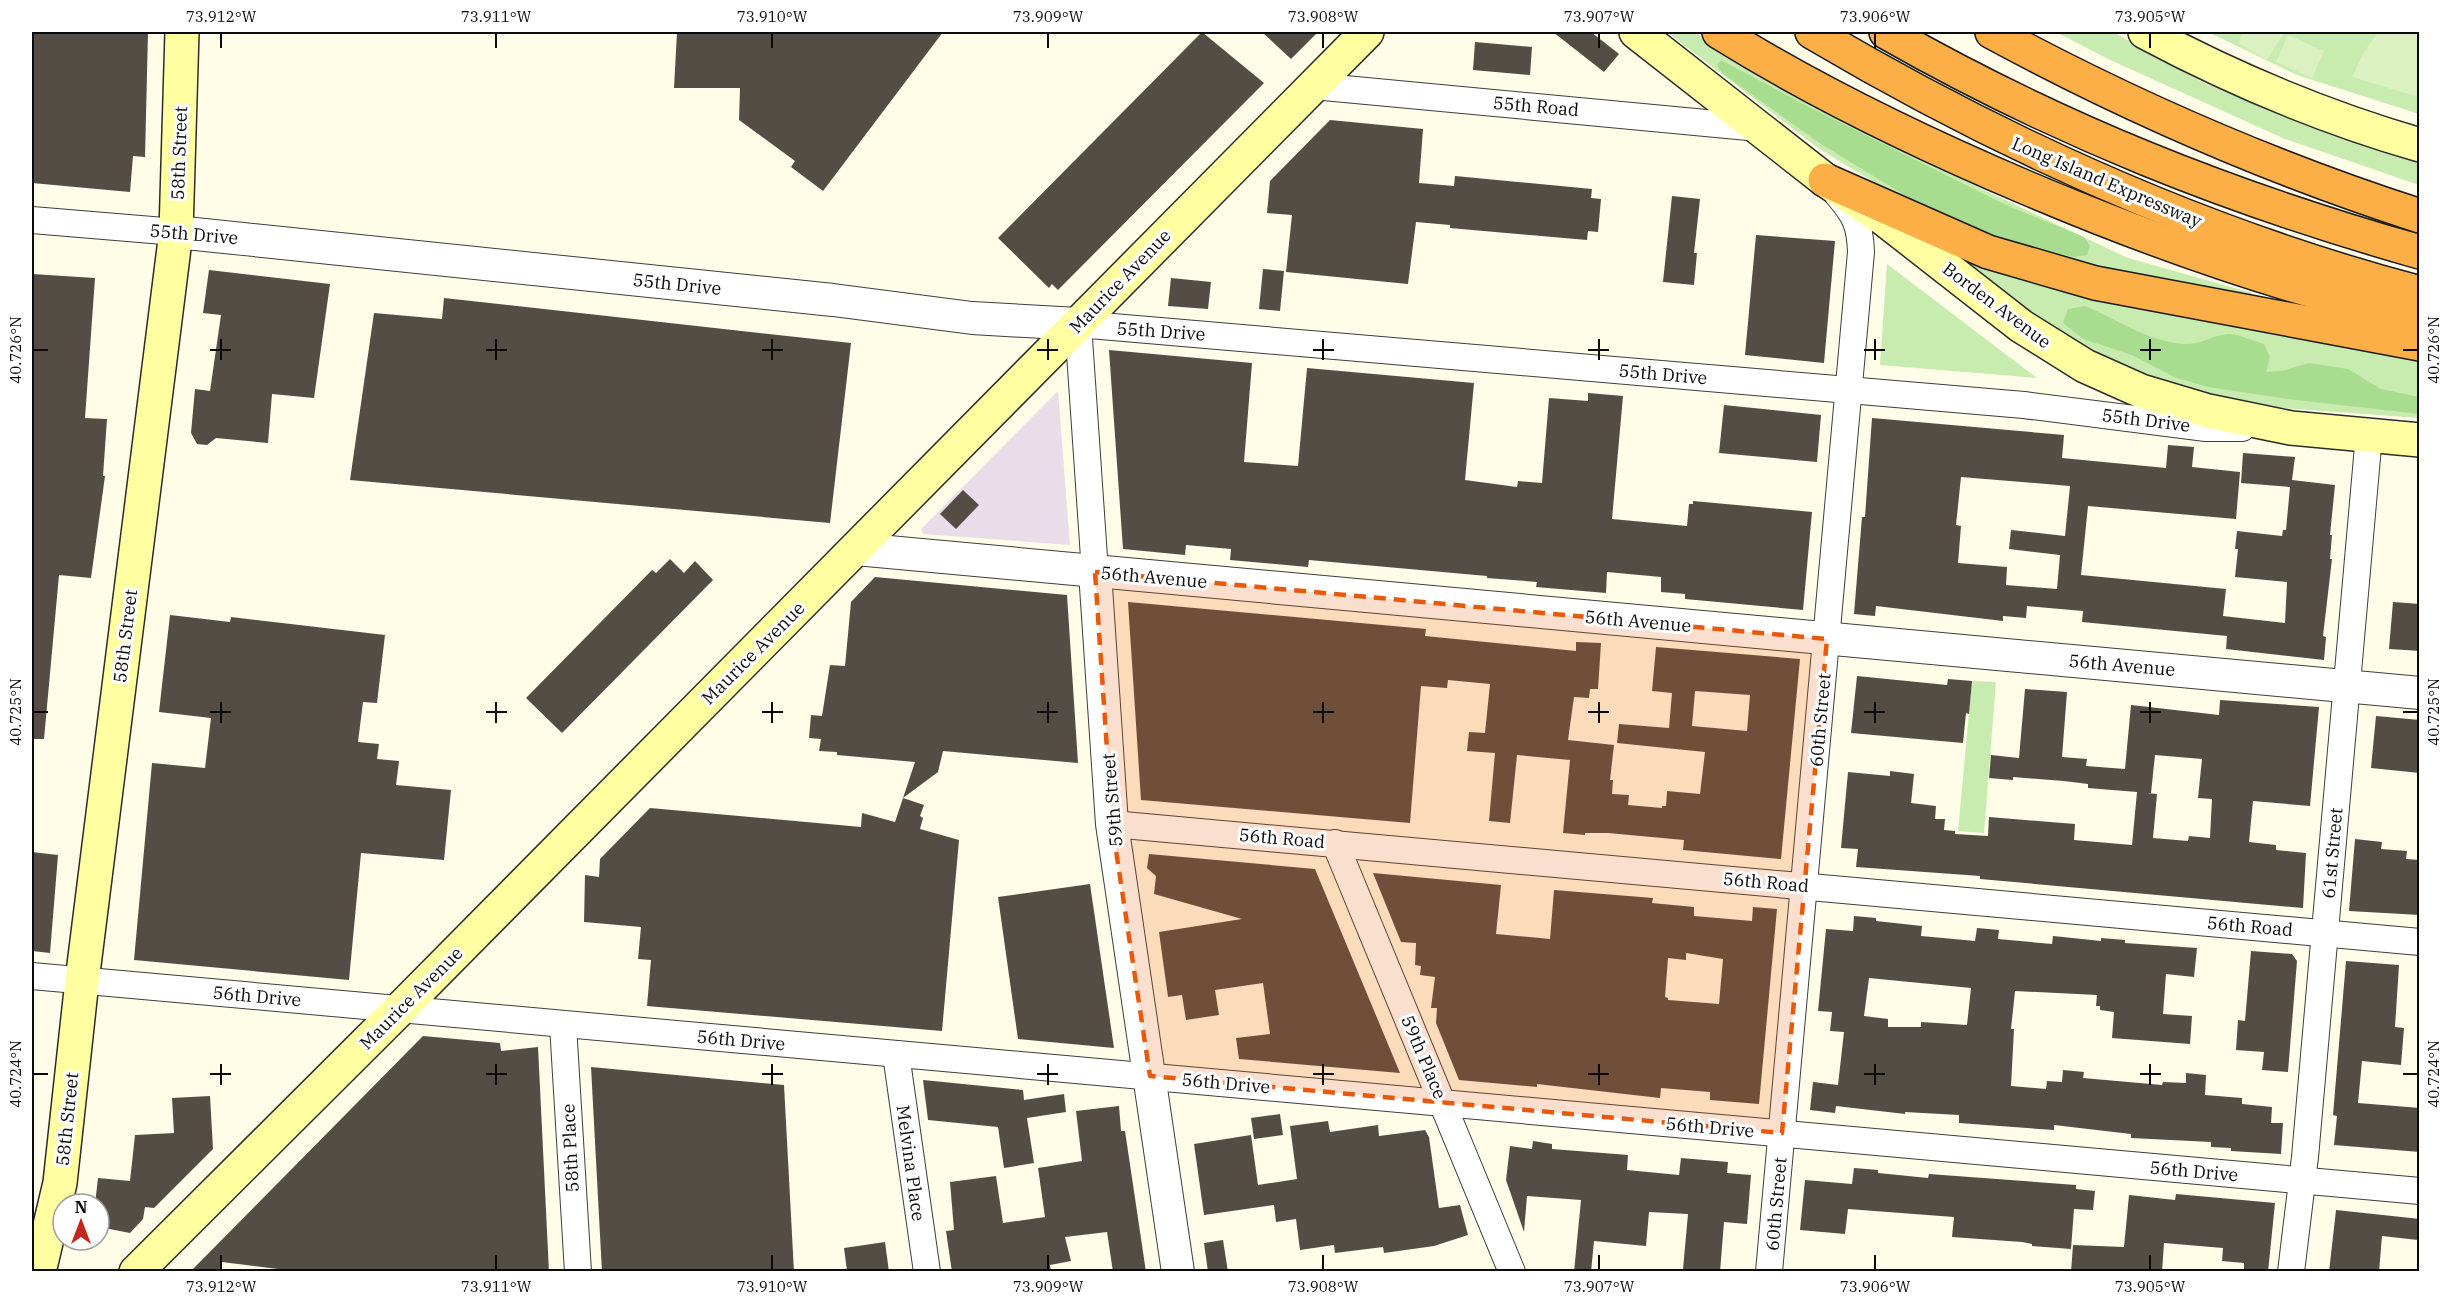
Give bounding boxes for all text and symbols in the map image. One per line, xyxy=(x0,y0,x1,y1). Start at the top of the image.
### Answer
text: 73.912°W xyxy=(186,7,257,26)
text: 73.911°W xyxy=(461,7,532,26)
text: 73.910°W xyxy=(737,7,808,26)
text: 73.909°W xyxy=(1013,7,1084,26)
text: 73.908°W xyxy=(1288,7,1359,26)
text: 73.907°W xyxy=(1564,7,1635,26)
text: 73.906°W xyxy=(1840,7,1911,26)
text: 73.905°W xyxy=(2115,7,2186,26)
street label: 55th Road xyxy=(1492,91,1580,121)
street label: 58th Street xyxy=(166,106,192,200)
street label: Long Island Expressway xyxy=(2009,132,2206,233)
street label: 55th Drive xyxy=(149,219,239,249)
street label: Maurice Avenue xyxy=(1064,224,1176,338)
street label: Borden Avenue xyxy=(1938,257,2056,353)
street label: 55th Drive xyxy=(632,268,722,300)
text: 40.726°N xyxy=(6,316,25,384)
street label: 55th Drive xyxy=(1116,316,1206,346)
text: 40.726°N xyxy=(2424,316,2443,384)
street label: 55th Drive xyxy=(1618,359,1708,389)
street label: 55th Drive xyxy=(2101,403,2191,437)
street label: 56th Avenue xyxy=(1100,561,1208,593)
street label: 58th Street xyxy=(108,588,142,684)
street label: Maurice Avenue xyxy=(697,597,809,709)
street label: 56th Avenue xyxy=(1584,605,1692,637)
street label: 56th Avenue xyxy=(2068,649,2176,681)
street label: 60th Street xyxy=(1804,672,1836,768)
text: 40.725°N xyxy=(6,678,25,746)
text: 40.725°N xyxy=(2424,678,2443,746)
street label: 59th Street xyxy=(1096,752,1128,848)
street label: 61st Street xyxy=(2317,806,2347,900)
street label: 56th Road xyxy=(1238,823,1326,853)
street label: 56th Road xyxy=(1722,867,1810,897)
street label: 56th Road xyxy=(2206,911,2294,941)
street label: Maurice Avenue xyxy=(355,942,467,1054)
street label: 56th Drive xyxy=(212,981,302,1011)
street label: 59th Place xyxy=(1396,1012,1452,1102)
street label: 56th Drive xyxy=(696,1025,786,1055)
text: 40.724°N xyxy=(6,1040,25,1108)
text: 40.724°N xyxy=(2424,1040,2443,1108)
street label: 56th Drive xyxy=(1181,1068,1271,1098)
street label: 58th Street xyxy=(51,1071,83,1167)
street label: 58th Place xyxy=(556,1103,584,1193)
street label: Melvina Place xyxy=(891,1104,931,1222)
street label: 56th Drive xyxy=(1665,1112,1755,1142)
street label: 60th Street xyxy=(1760,1156,1792,1252)
street label: 56th Drive xyxy=(2149,1156,2239,1186)
north arrow xyxy=(51,1192,111,1252)
text: N xyxy=(75,1197,87,1217)
text: 73.912°W xyxy=(186,1277,257,1296)
text: 73.911°W xyxy=(461,1277,532,1296)
text: 73.910°W xyxy=(737,1277,808,1296)
text: 73.909°W xyxy=(1013,1277,1084,1296)
text: 73.908°W xyxy=(1288,1277,1359,1296)
text: 73.907°W xyxy=(1564,1277,1635,1296)
text: 73.906°W xyxy=(1840,1277,1911,1296)
text: 73.905°W xyxy=(2115,1277,2186,1296)

